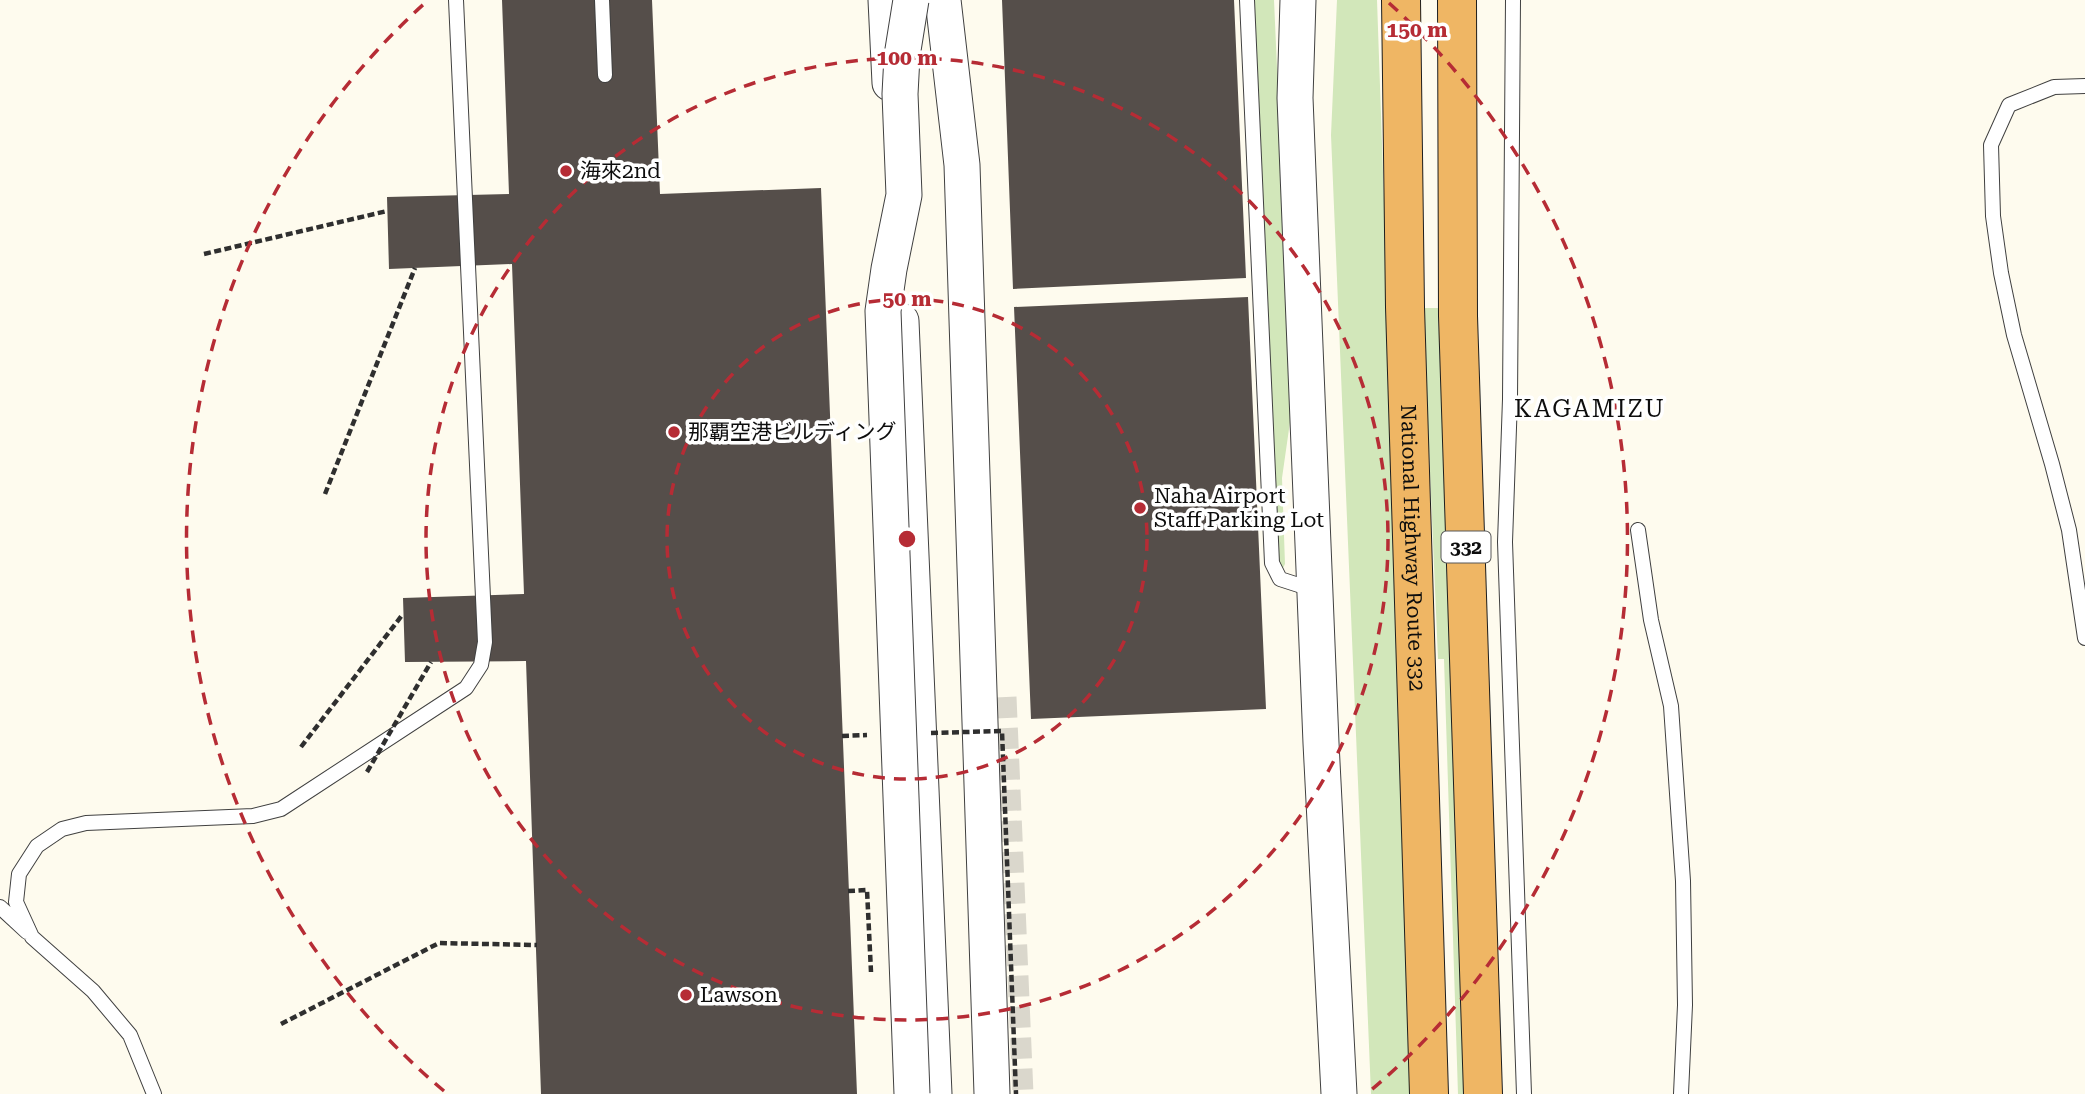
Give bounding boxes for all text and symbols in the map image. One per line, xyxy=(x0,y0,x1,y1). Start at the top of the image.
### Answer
text: 150 m xyxy=(1387,18,1447,42)
text: 100 m xyxy=(877,46,937,70)
place label: 海來2nd xyxy=(580,159,661,183)
marker: 海來2nd xyxy=(558,163,574,179)
text: 50 m xyxy=(882,287,932,311)
district label: KAGAMIZU xyxy=(1514,395,1666,423)
street label: National Highway Route 332 xyxy=(1396,404,1429,692)
place label: 那覇空港ビルディング xyxy=(688,420,897,444)
marker: 那覇空港ビルディング xyxy=(666,424,682,440)
place label: Naha Airport Staff Parking Lot xyxy=(1154,484,1324,532)
marker: Naha Airport Staff Parking Lot xyxy=(1132,500,1148,516)
centre of rings xyxy=(895,527,919,551)
road number: 332 xyxy=(1442,532,1490,562)
place label: Lawson xyxy=(700,983,778,1007)
marker: Lawson xyxy=(678,987,694,1003)

